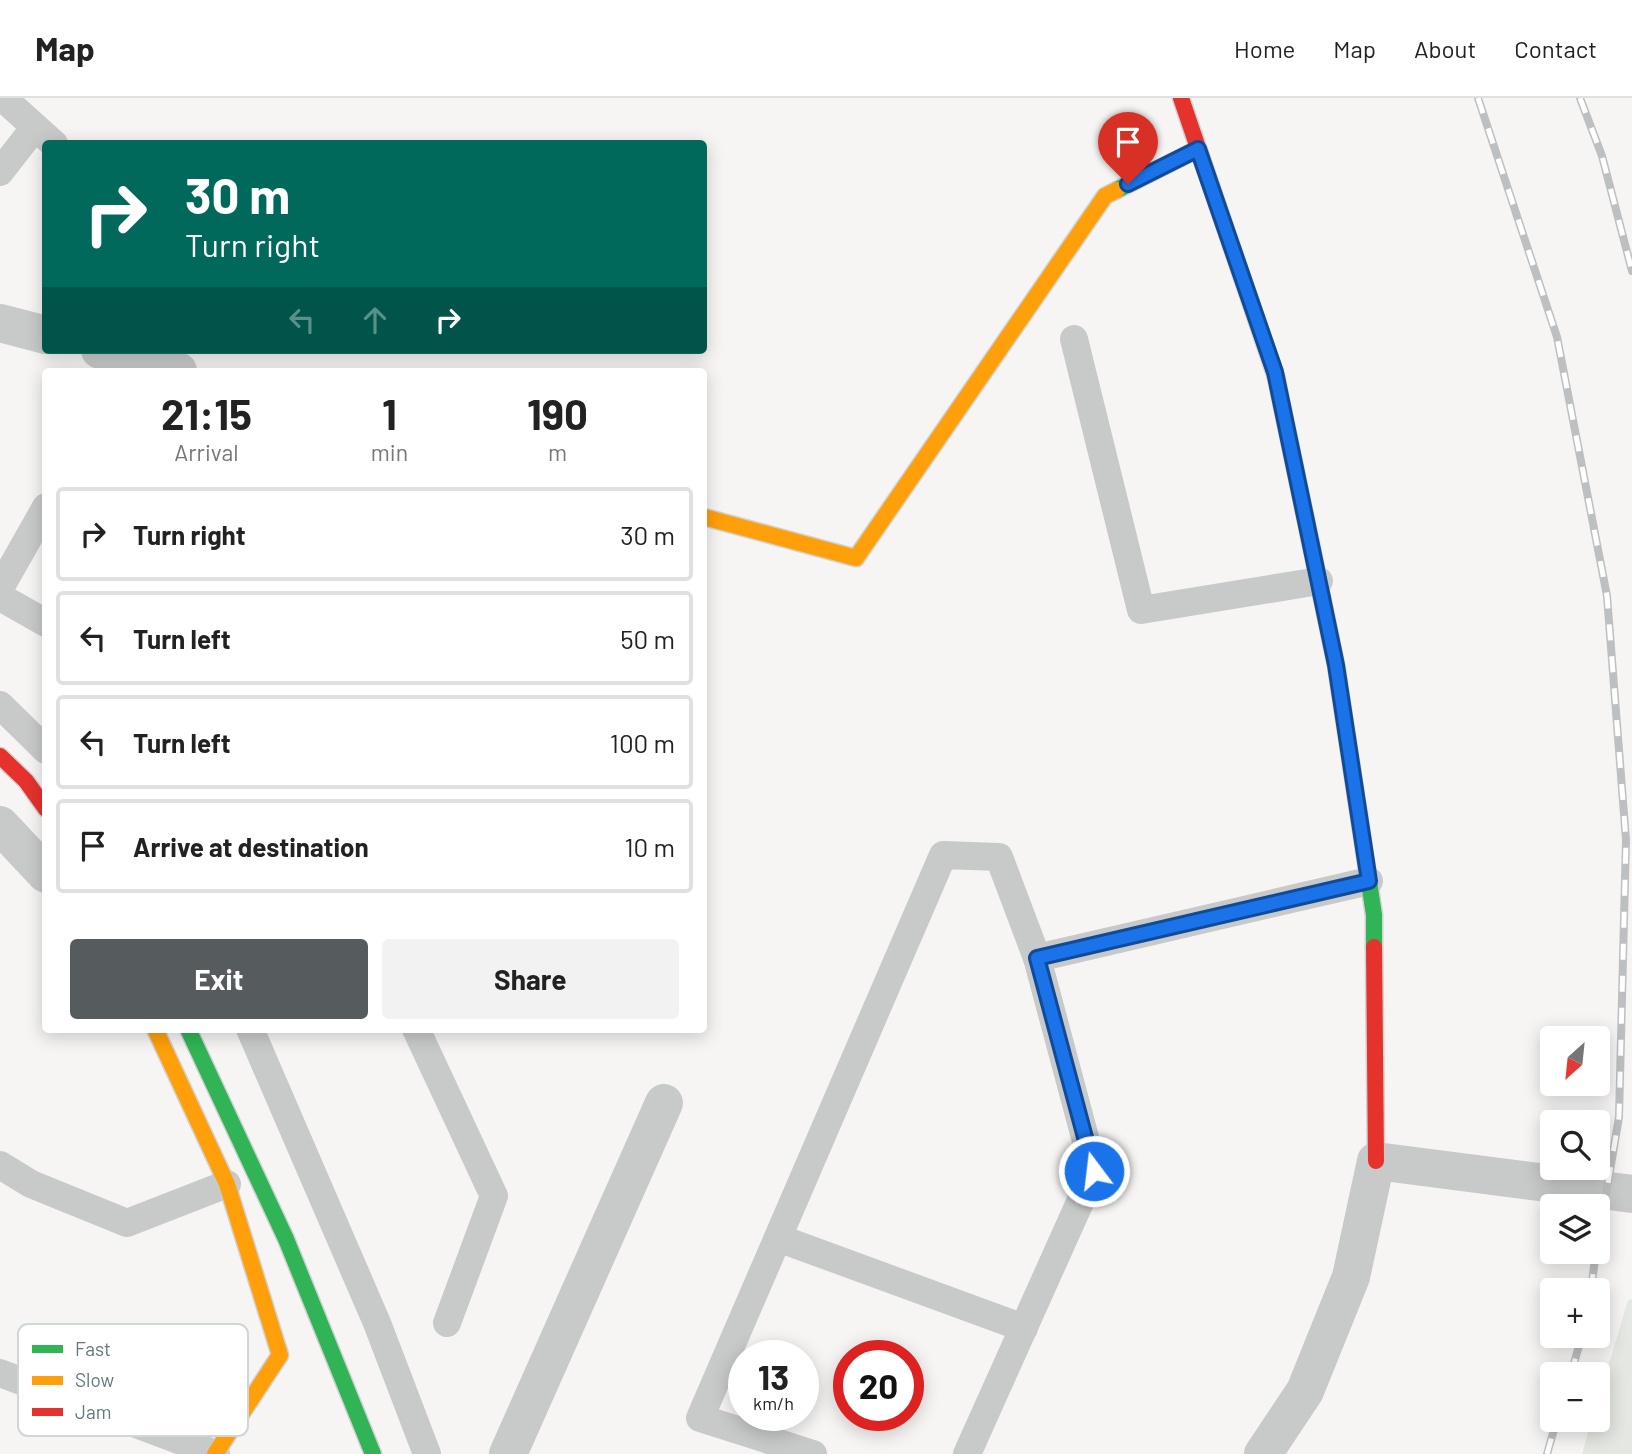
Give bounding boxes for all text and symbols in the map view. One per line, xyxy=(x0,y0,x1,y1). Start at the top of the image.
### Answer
text: Map xyxy=(35,28,95,68)
text: Home xyxy=(1234,34,1295,63)
text: Map xyxy=(1333,34,1376,63)
text: About xyxy=(1414,34,1476,63)
text: Contact xyxy=(1514,34,1597,63)
pin xyxy=(1098,112,1158,184)
icon: arrive xyxy=(1109,123,1147,161)
text: 30 m xyxy=(185,165,290,224)
icon: right xyxy=(70,168,161,259)
text: Turn right xyxy=(185,225,320,263)
icon: left xyxy=(283,301,321,339)
icon: ahead xyxy=(356,301,394,339)
icon: right xyxy=(429,301,467,339)
text: 21:15 xyxy=(161,388,252,438)
text: 1 xyxy=(382,388,397,438)
text: 190 xyxy=(527,388,588,438)
text: Arrival xyxy=(174,438,239,466)
text: min xyxy=(371,438,408,466)
text: m xyxy=(548,438,567,466)
icon: right xyxy=(74,515,112,553)
text: Turn right xyxy=(133,519,246,550)
text: 30 m xyxy=(620,519,675,550)
icon: left xyxy=(74,619,112,657)
text: Turn left xyxy=(133,623,231,654)
text: 50 m xyxy=(620,623,675,654)
icon: left xyxy=(74,723,112,761)
text: Turn left xyxy=(133,727,231,758)
text: 100 m xyxy=(610,727,675,758)
icon: arrive xyxy=(74,827,112,865)
text: Arrive at destination xyxy=(133,831,369,862)
text: 10 m xyxy=(625,831,675,862)
button: Exit xyxy=(70,939,368,1019)
button: Share xyxy=(382,939,679,1019)
north arrow xyxy=(1540,1026,1610,1096)
map controls xyxy=(1540,1026,1610,1432)
button: search xyxy=(1540,1110,1610,1180)
position arrow xyxy=(1057,1134,1131,1208)
button: layers xyxy=(1540,1194,1610,1264)
button: + xyxy=(1540,1278,1610,1348)
legend xyxy=(18,1324,248,1436)
text: Fast xyxy=(75,1337,111,1360)
speed limit sign: 20 xyxy=(833,1340,924,1431)
text: 13 xyxy=(758,1355,789,1397)
button: − xyxy=(1540,1362,1610,1432)
text: Slow xyxy=(75,1368,114,1391)
text: km/h xyxy=(753,1392,794,1414)
text: Jam xyxy=(75,1400,111,1423)

